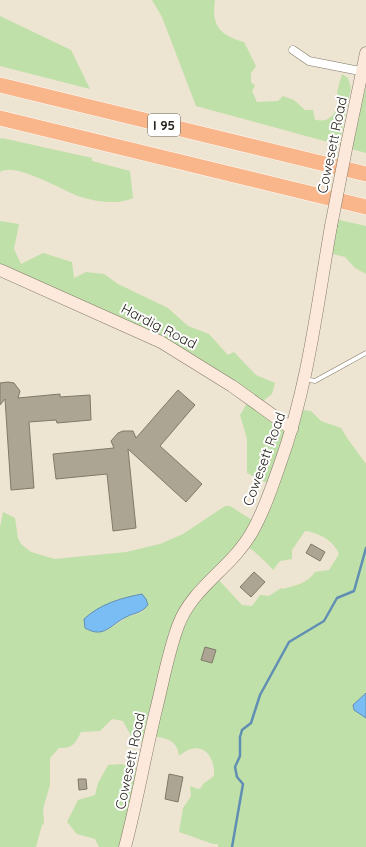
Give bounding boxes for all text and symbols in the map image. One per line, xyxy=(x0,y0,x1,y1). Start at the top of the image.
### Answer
street label: Cowesett Road xyxy=(313,95,351,195)
road number: I 95 xyxy=(148,114,180,136)
street label: Hardig Road xyxy=(118,299,200,353)
street label: Cowesett Road xyxy=(239,410,289,508)
street label: Cowesett Road xyxy=(111,711,149,811)

